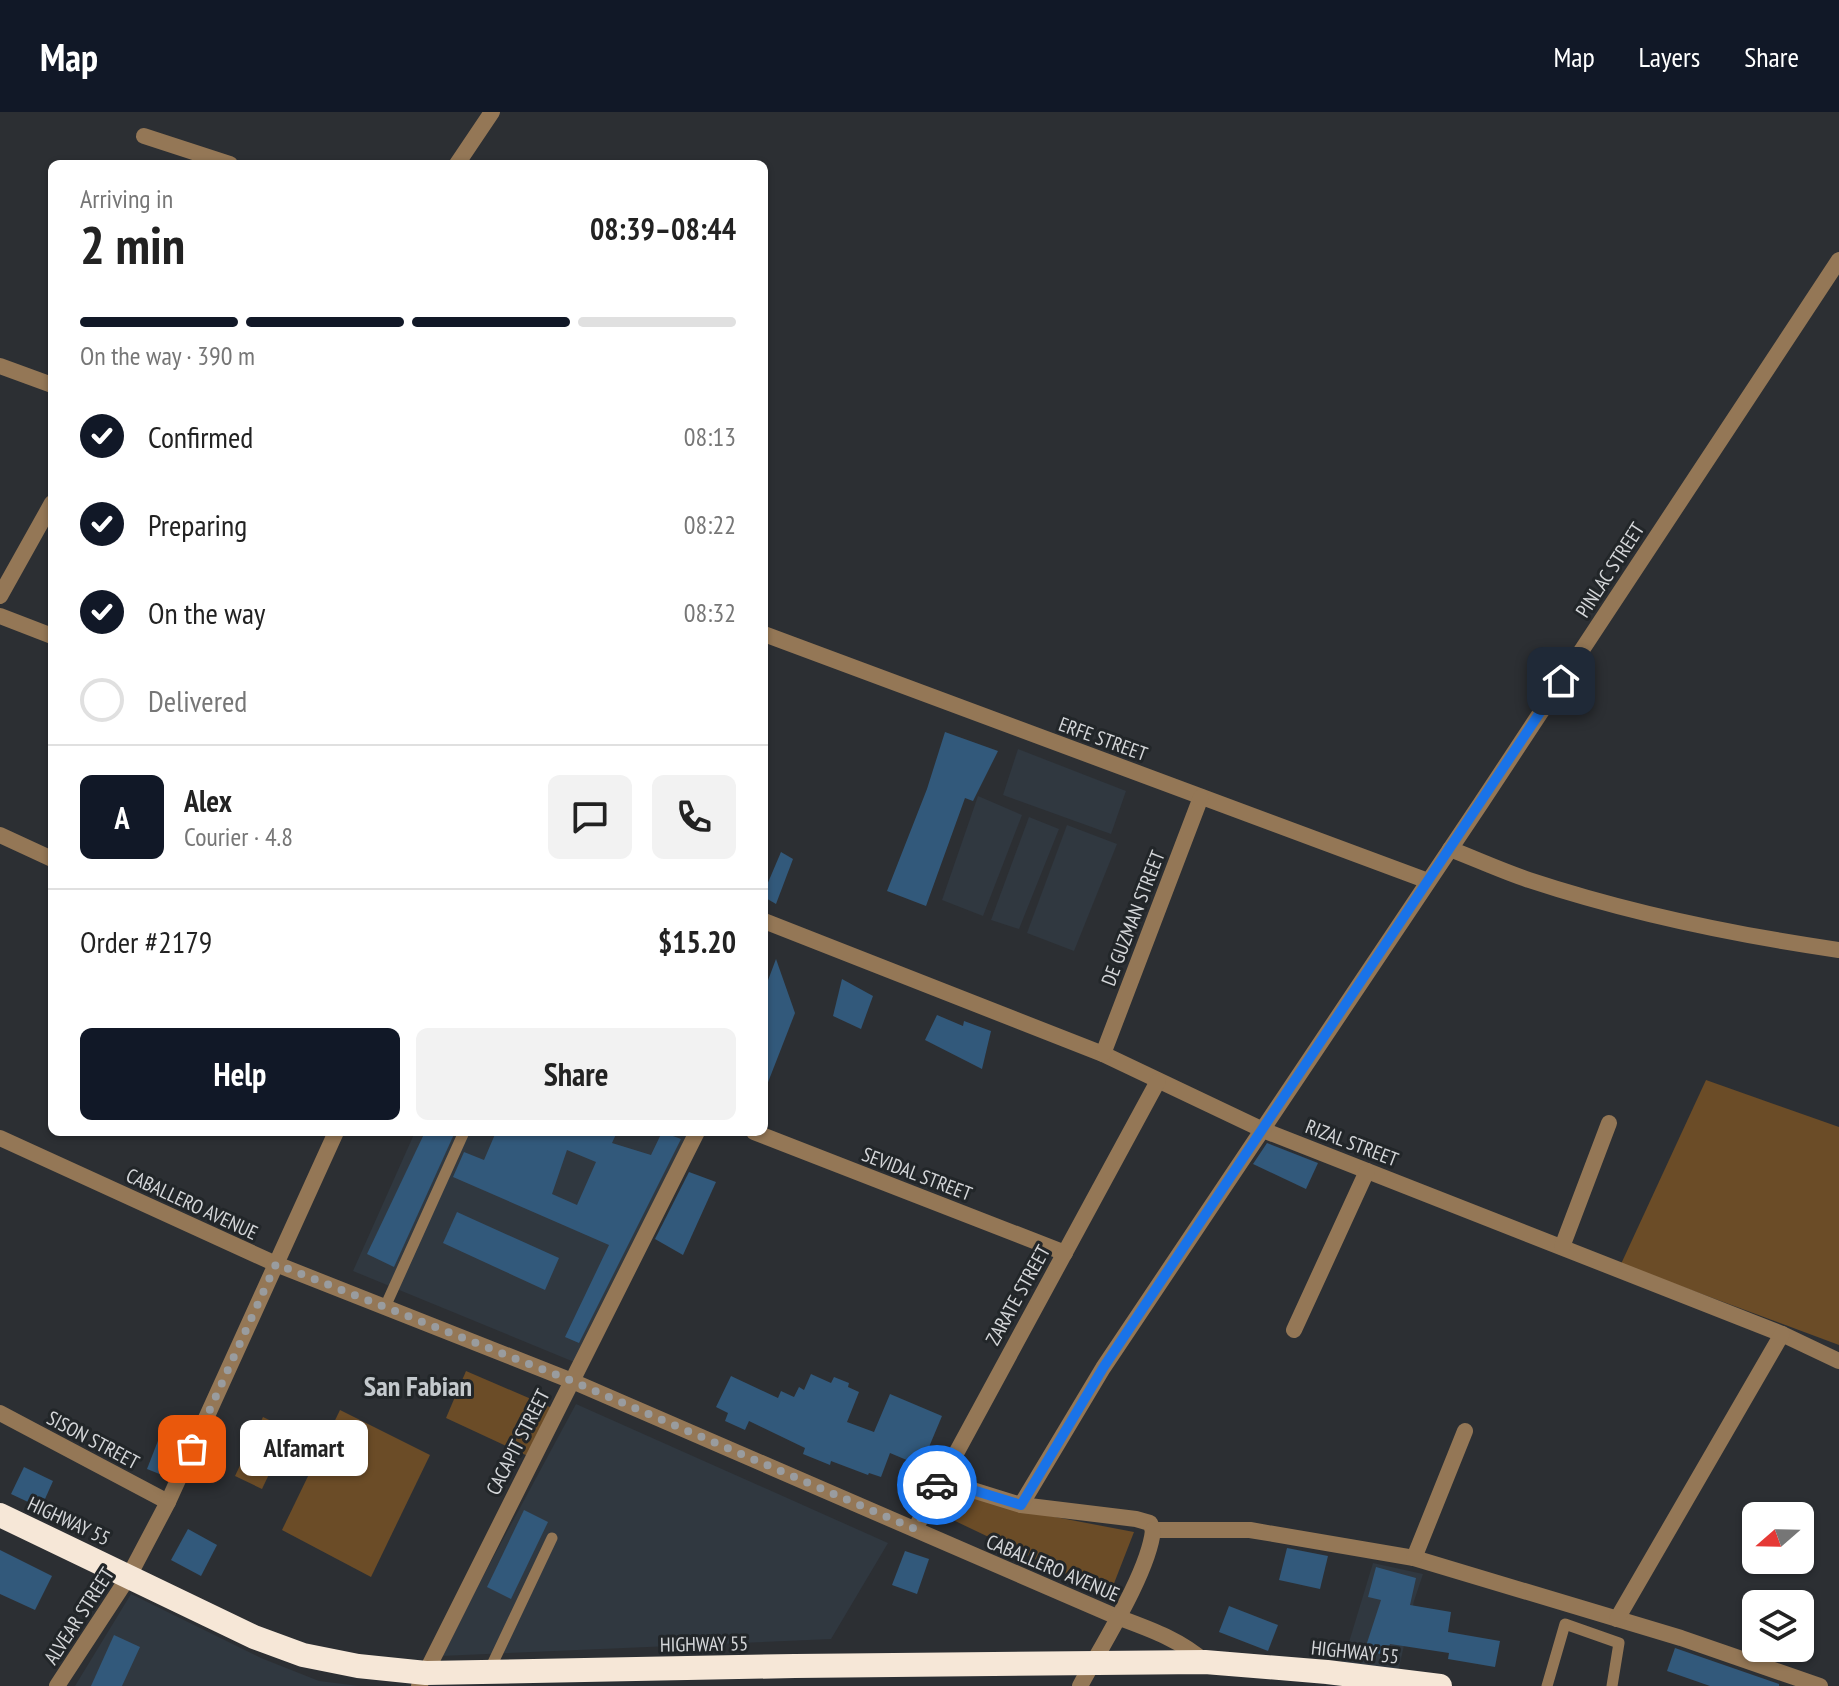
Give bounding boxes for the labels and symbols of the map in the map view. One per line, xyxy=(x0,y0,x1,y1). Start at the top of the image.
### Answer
street label: PINLAC STREET xyxy=(1570,518,1650,622)
pin xyxy=(1527,647,1595,715)
street label: ERFE STREET xyxy=(1055,711,1151,767)
street label: DE GUZMAN STREET xyxy=(1095,847,1171,989)
street label: RIZAL STREET xyxy=(1302,1113,1402,1173)
street label: SEVIDAL STREET xyxy=(858,1141,976,1207)
street label: CABALLERO AVENUE xyxy=(122,1162,262,1246)
street label: ZARATE STREET xyxy=(980,1240,1056,1350)
district label: San Fabian xyxy=(364,1367,472,1404)
street label: CACAPIT STREET xyxy=(480,1385,556,1499)
street label: SISON STREET xyxy=(42,1405,144,1475)
pin xyxy=(158,1415,226,1483)
callout: Alfamart xyxy=(240,1421,368,1477)
courier xyxy=(897,1445,977,1525)
street label: HIGHWAY 55 xyxy=(24,1491,114,1551)
north arrow xyxy=(1742,1502,1814,1574)
street label: CABALLERO AVENUE xyxy=(982,1528,1124,1608)
street label: ALVEAR STREET xyxy=(38,1563,120,1669)
street label: HIGHWAY 55 xyxy=(660,1630,748,1658)
street label: HIGHWAY 55 xyxy=(1310,1634,1400,1670)

